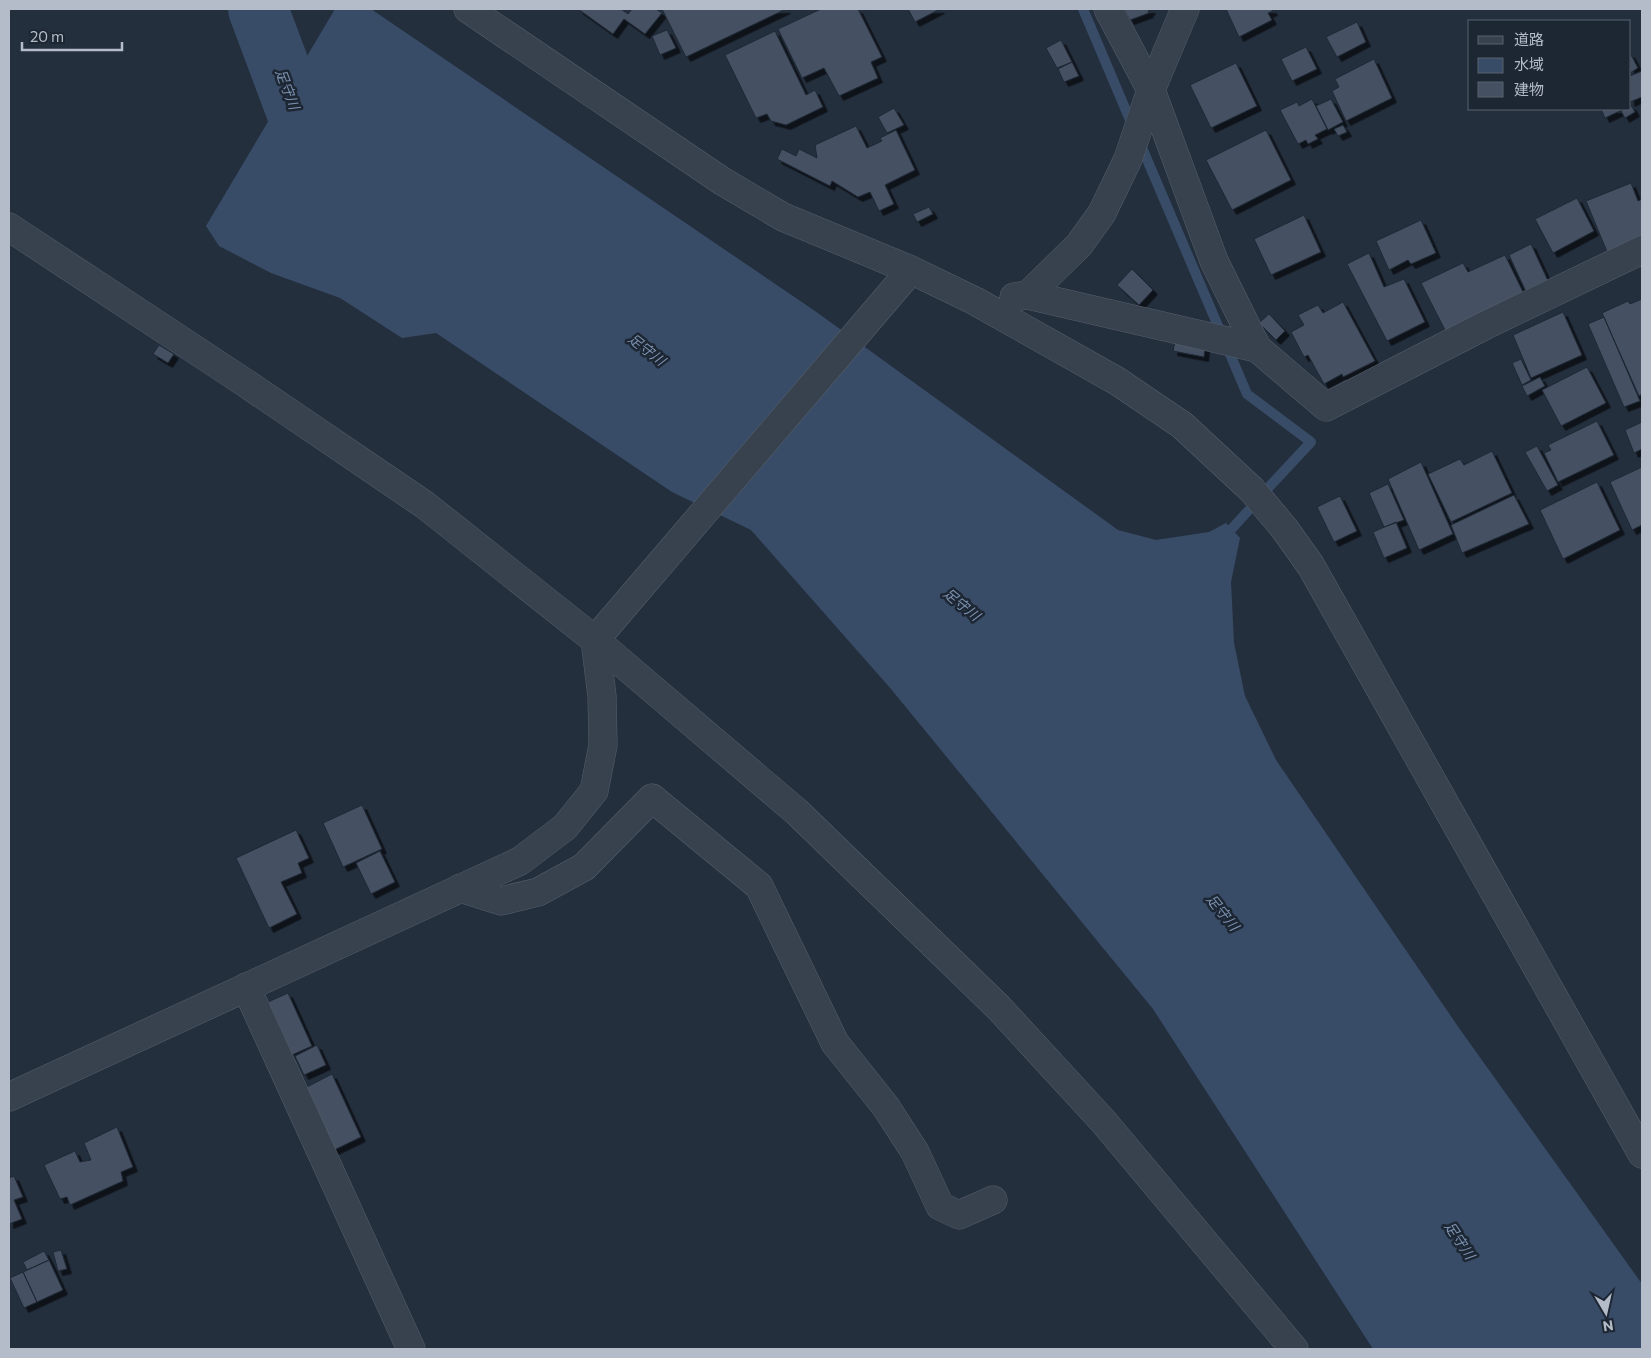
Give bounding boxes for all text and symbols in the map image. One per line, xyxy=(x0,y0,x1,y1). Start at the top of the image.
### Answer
scale bar xyxy=(22,20,122,52)
legend xyxy=(1468,20,1631,110)
text: 20 m xyxy=(30,27,64,45)
text: 道路 xyxy=(1514,30,1544,48)
text: 水域 xyxy=(1514,55,1544,73)
water label: 足守川 xyxy=(273,66,304,114)
text: 建物 xyxy=(1514,80,1544,98)
water label: 足守川 xyxy=(625,329,670,370)
water label: 足守川 xyxy=(940,584,985,625)
water label: 足守川 xyxy=(1203,890,1244,935)
water label: 足守川 xyxy=(1441,1218,1480,1264)
north arrow xyxy=(1581,1288,1631,1338)
text: N xyxy=(1602,1317,1615,1336)

